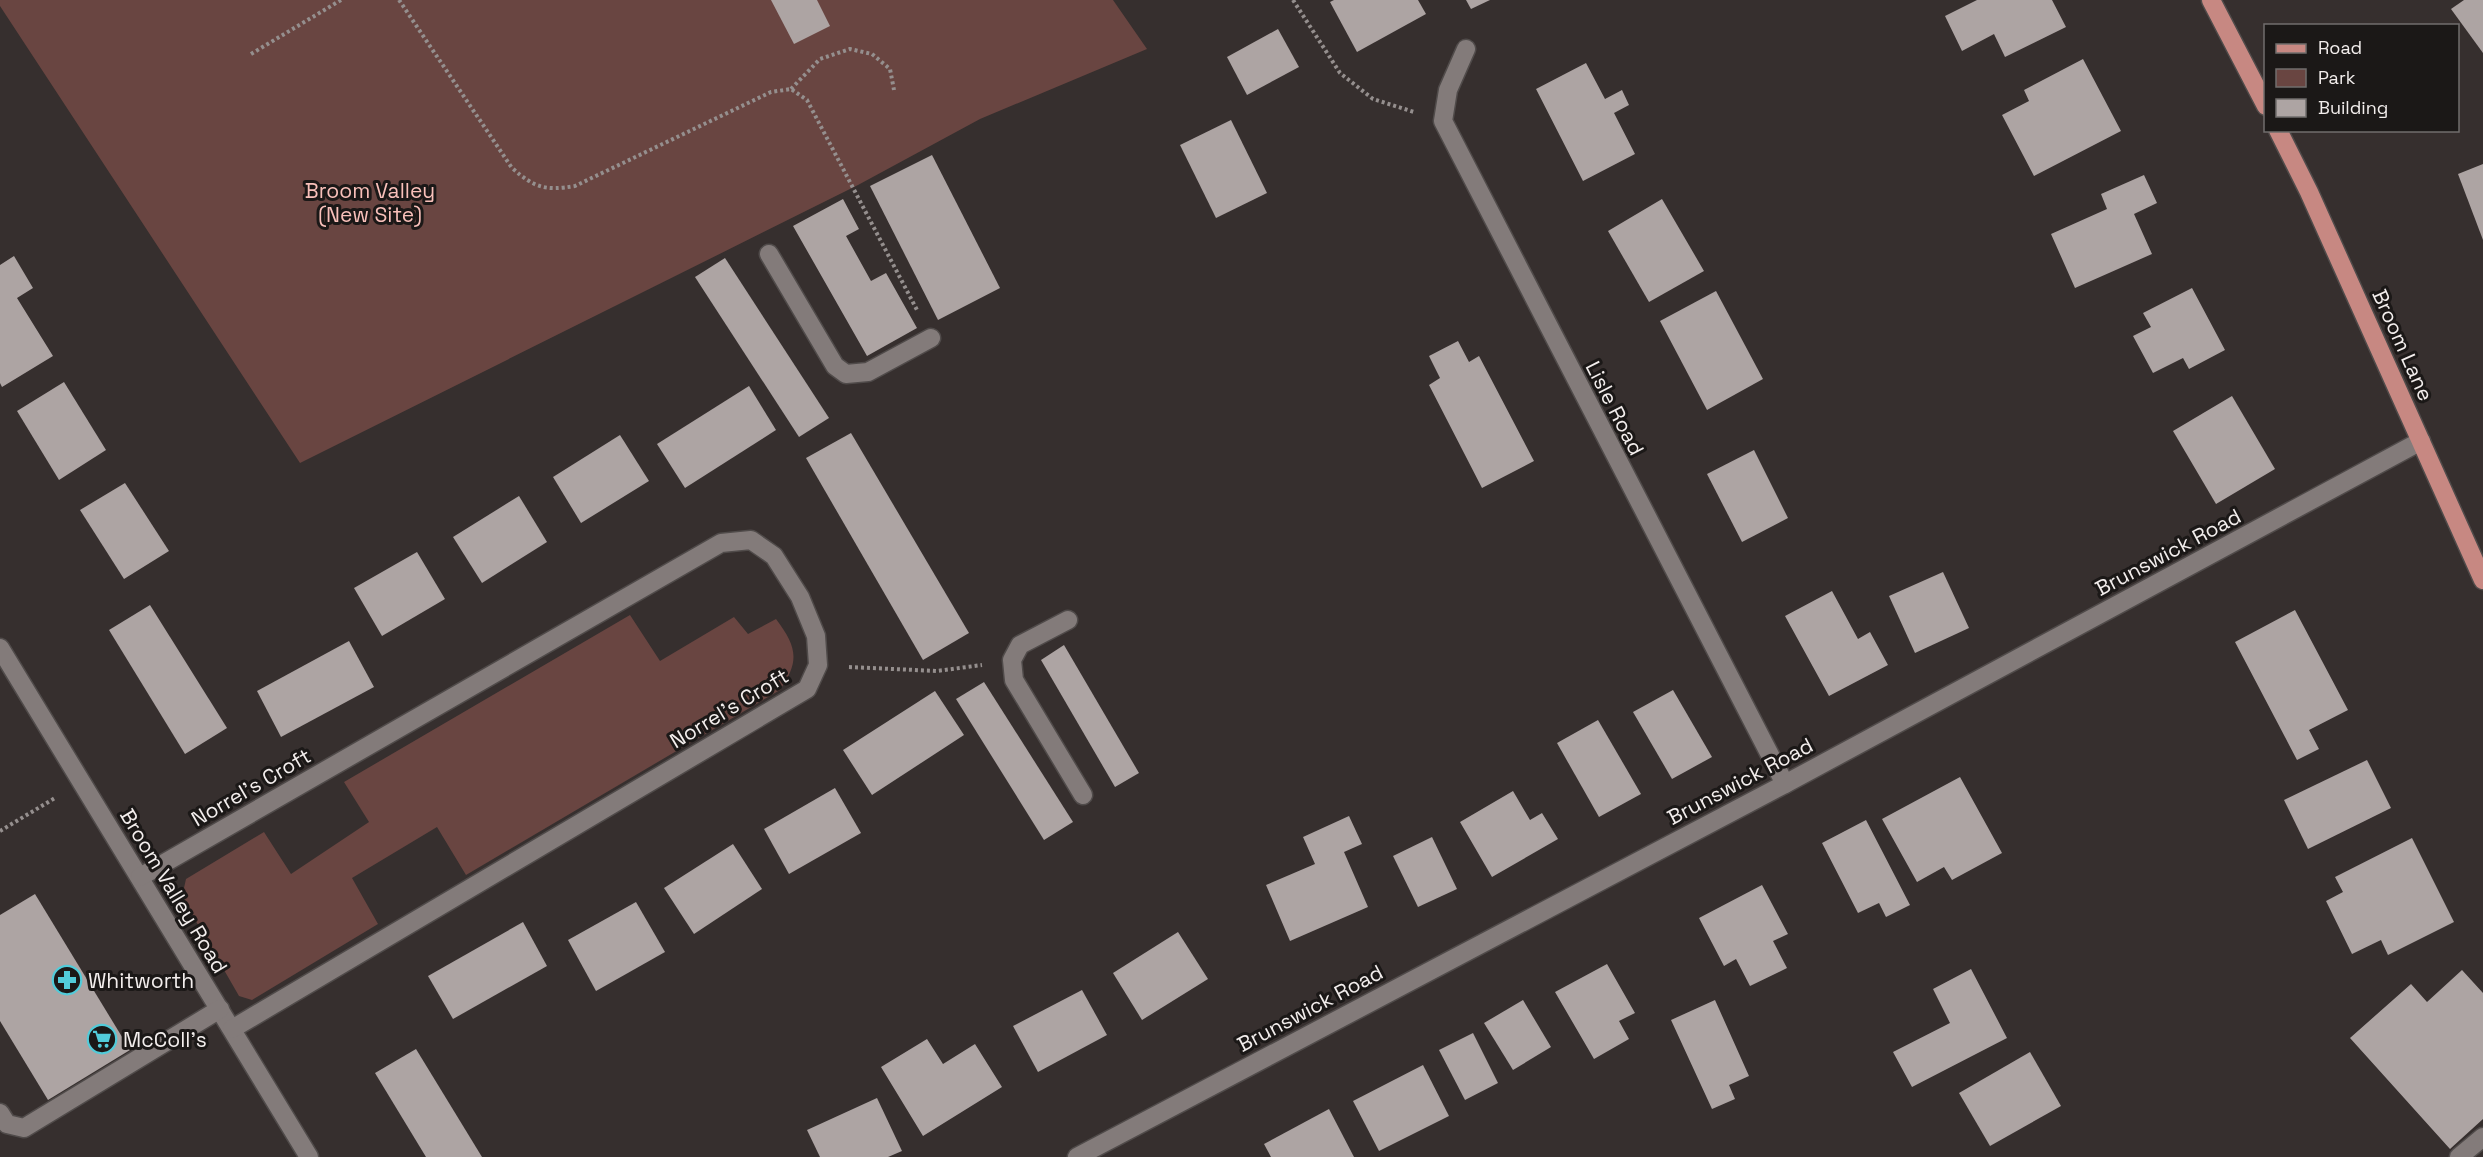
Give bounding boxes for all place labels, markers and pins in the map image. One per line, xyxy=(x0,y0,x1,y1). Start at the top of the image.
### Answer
pharmacy icon: Whitworth xyxy=(51,964,83,996)
place label: Whitworth xyxy=(88,967,194,994)
supermarket icon: McColl's xyxy=(86,1023,118,1055)
place label: McColl's xyxy=(123,1026,207,1053)

